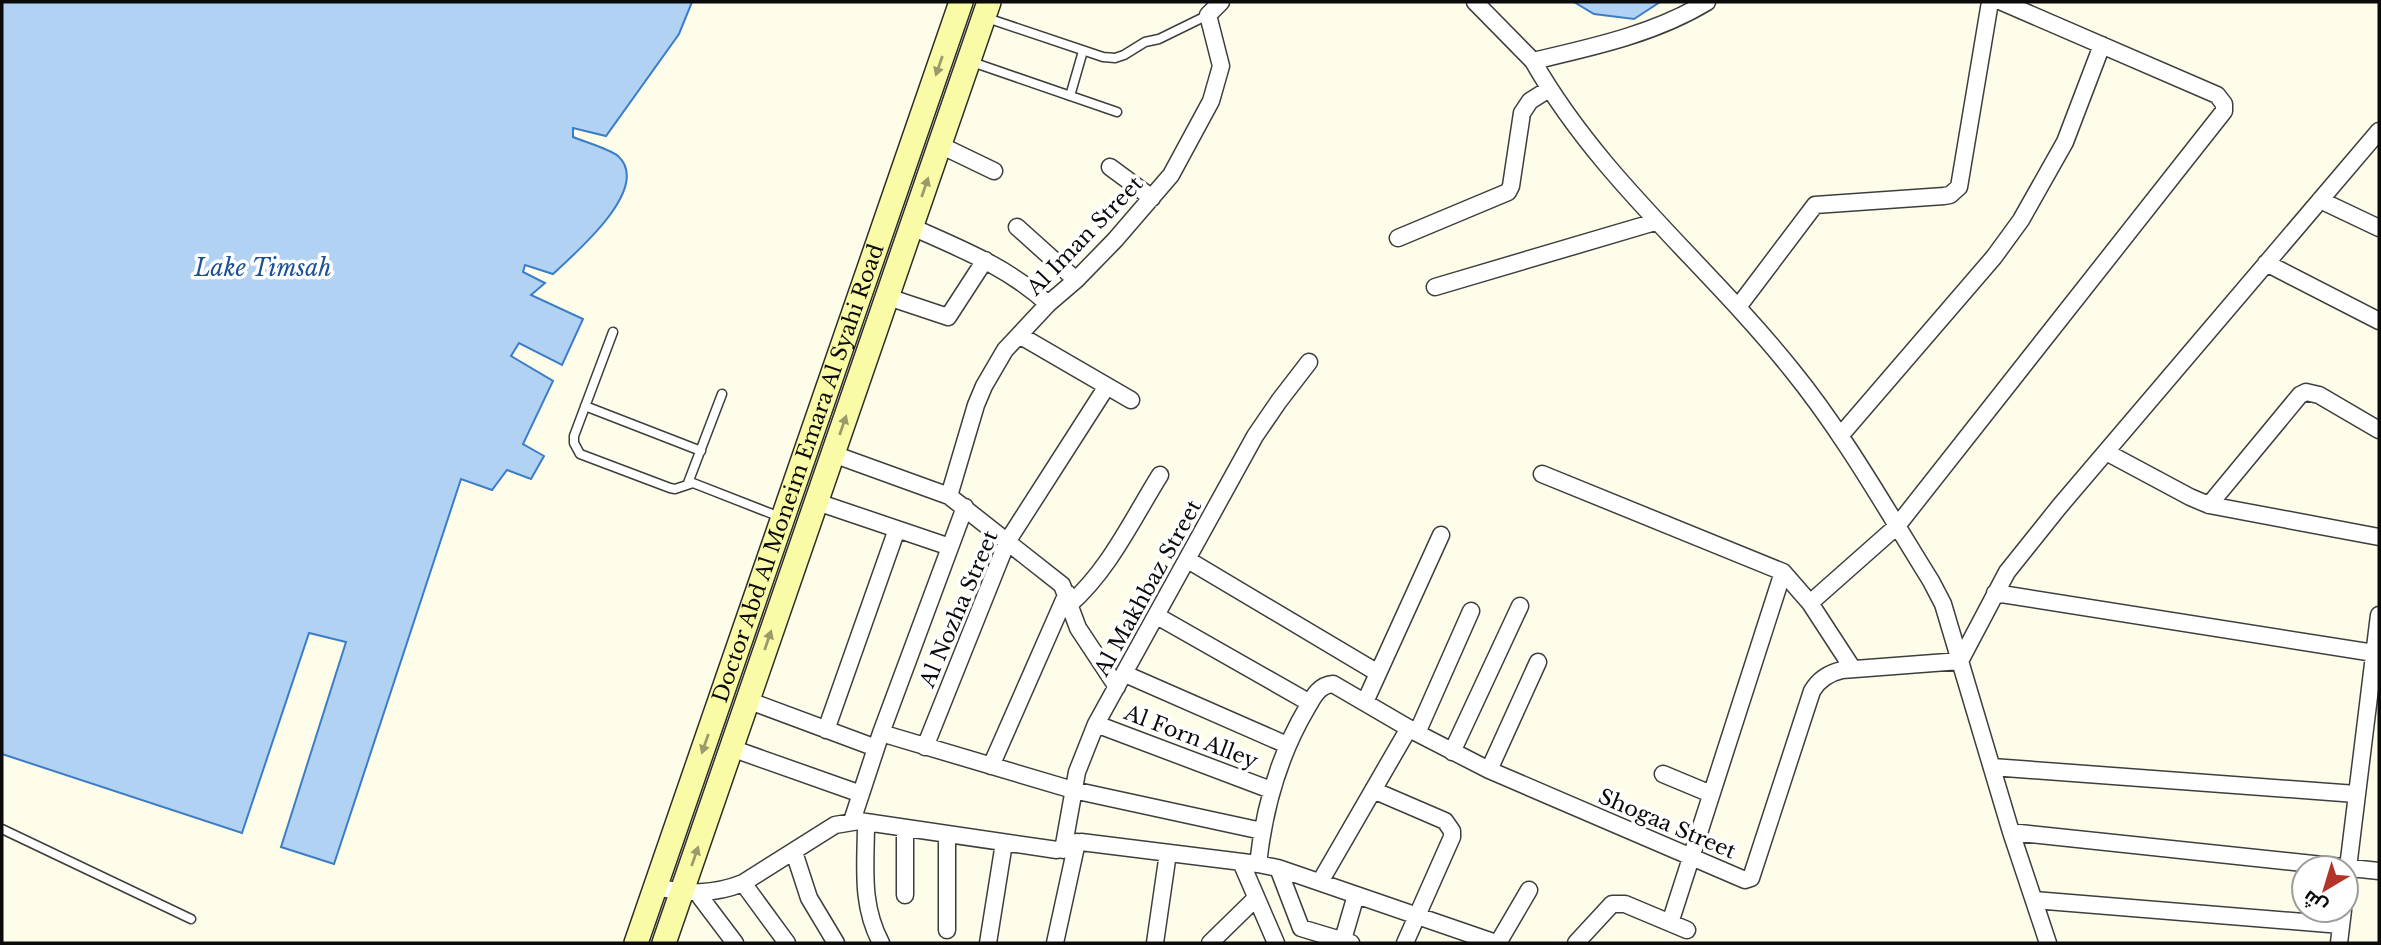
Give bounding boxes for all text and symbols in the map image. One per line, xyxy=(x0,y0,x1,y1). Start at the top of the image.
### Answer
one-way arrow xyxy=(933,56,944,77)
street label: Al Iman Street xyxy=(1021,171,1148,302)
one-way arrow xyxy=(920,177,931,198)
street label: Doctor Abd Al Moneim Emara Al Syahi Road xyxy=(707,241,889,706)
water label: Lake Timsah xyxy=(193,254,332,282)
one-way arrow xyxy=(838,415,849,436)
street label: Al Makhbaz Street xyxy=(1088,495,1207,681)
street label: Al Nozha Street xyxy=(914,527,1004,692)
one-way arrow xyxy=(763,630,774,651)
street label: Al Forn Alley xyxy=(1120,699,1262,775)
one-way arrow xyxy=(699,734,710,755)
street label: Shogaa Street xyxy=(1594,783,1740,865)
one-way arrow xyxy=(690,845,701,866)
north arrow xyxy=(2290,854,2360,924)
text: ش xyxy=(2298,885,2332,919)

